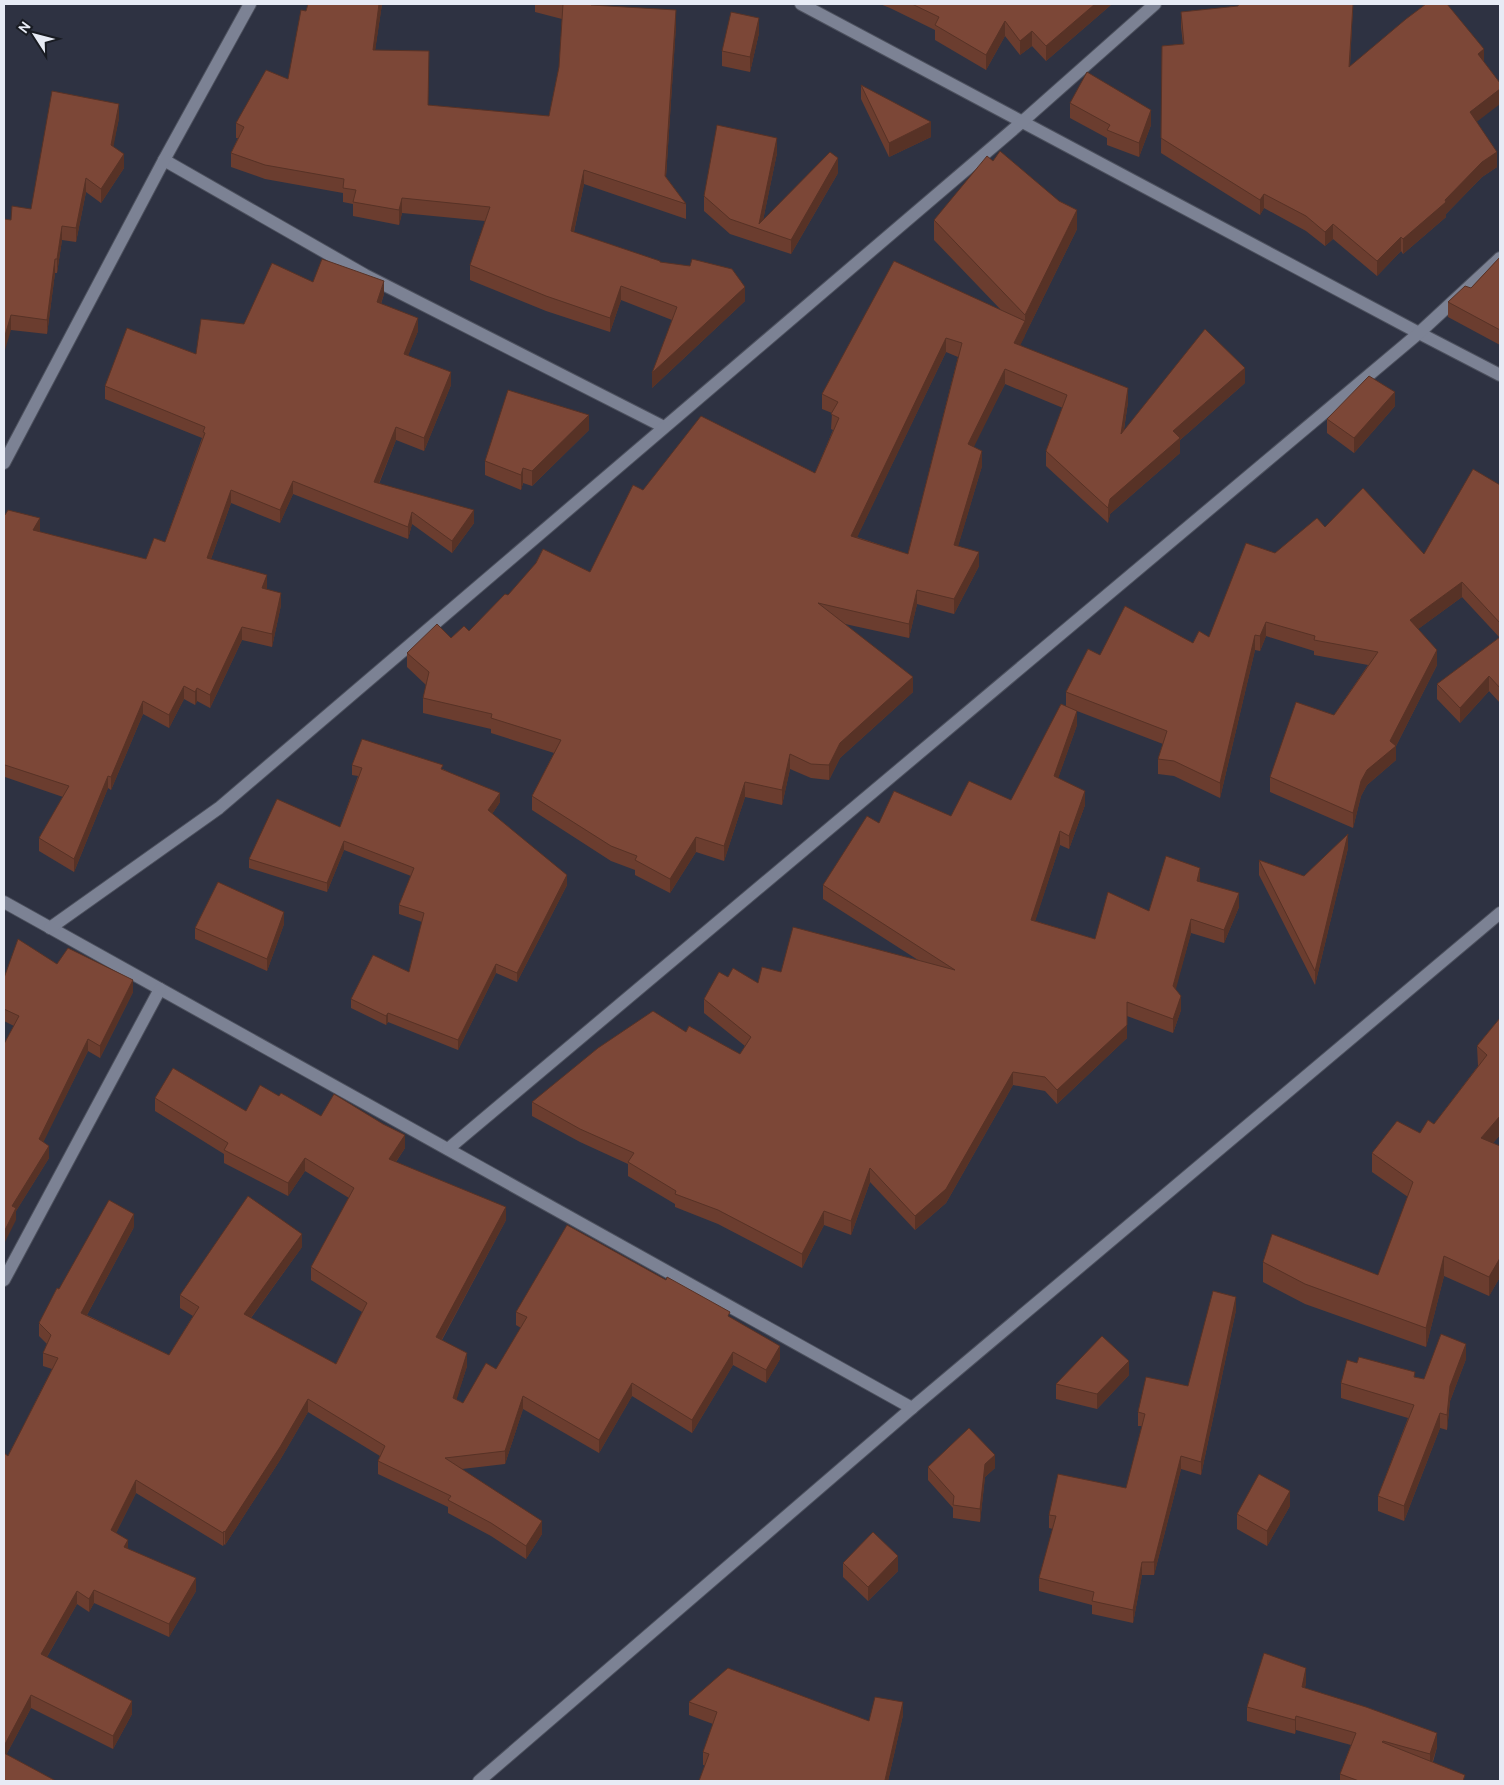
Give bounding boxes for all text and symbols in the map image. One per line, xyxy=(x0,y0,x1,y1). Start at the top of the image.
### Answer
north arrow xyxy=(10,10,60,60)
text: N xyxy=(14,18,35,37)

